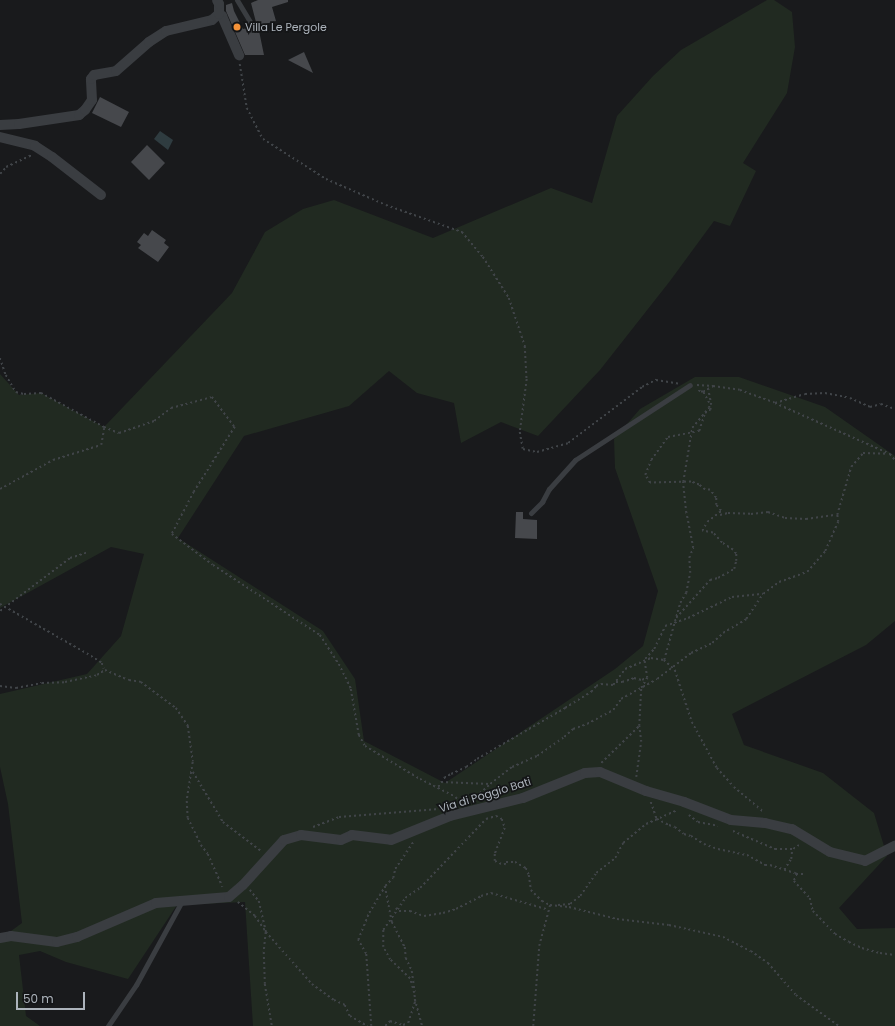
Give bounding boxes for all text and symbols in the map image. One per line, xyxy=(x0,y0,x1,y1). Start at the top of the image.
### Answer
place label: Villa Le Pergole xyxy=(245,20,327,34)
marker: Villa Le Pergole xyxy=(232,22,242,32)
street label: Via di Poggio Bati xyxy=(437,775,533,815)
scale bar xyxy=(18,984,87,1010)
text: 50 m xyxy=(23,990,54,1007)

